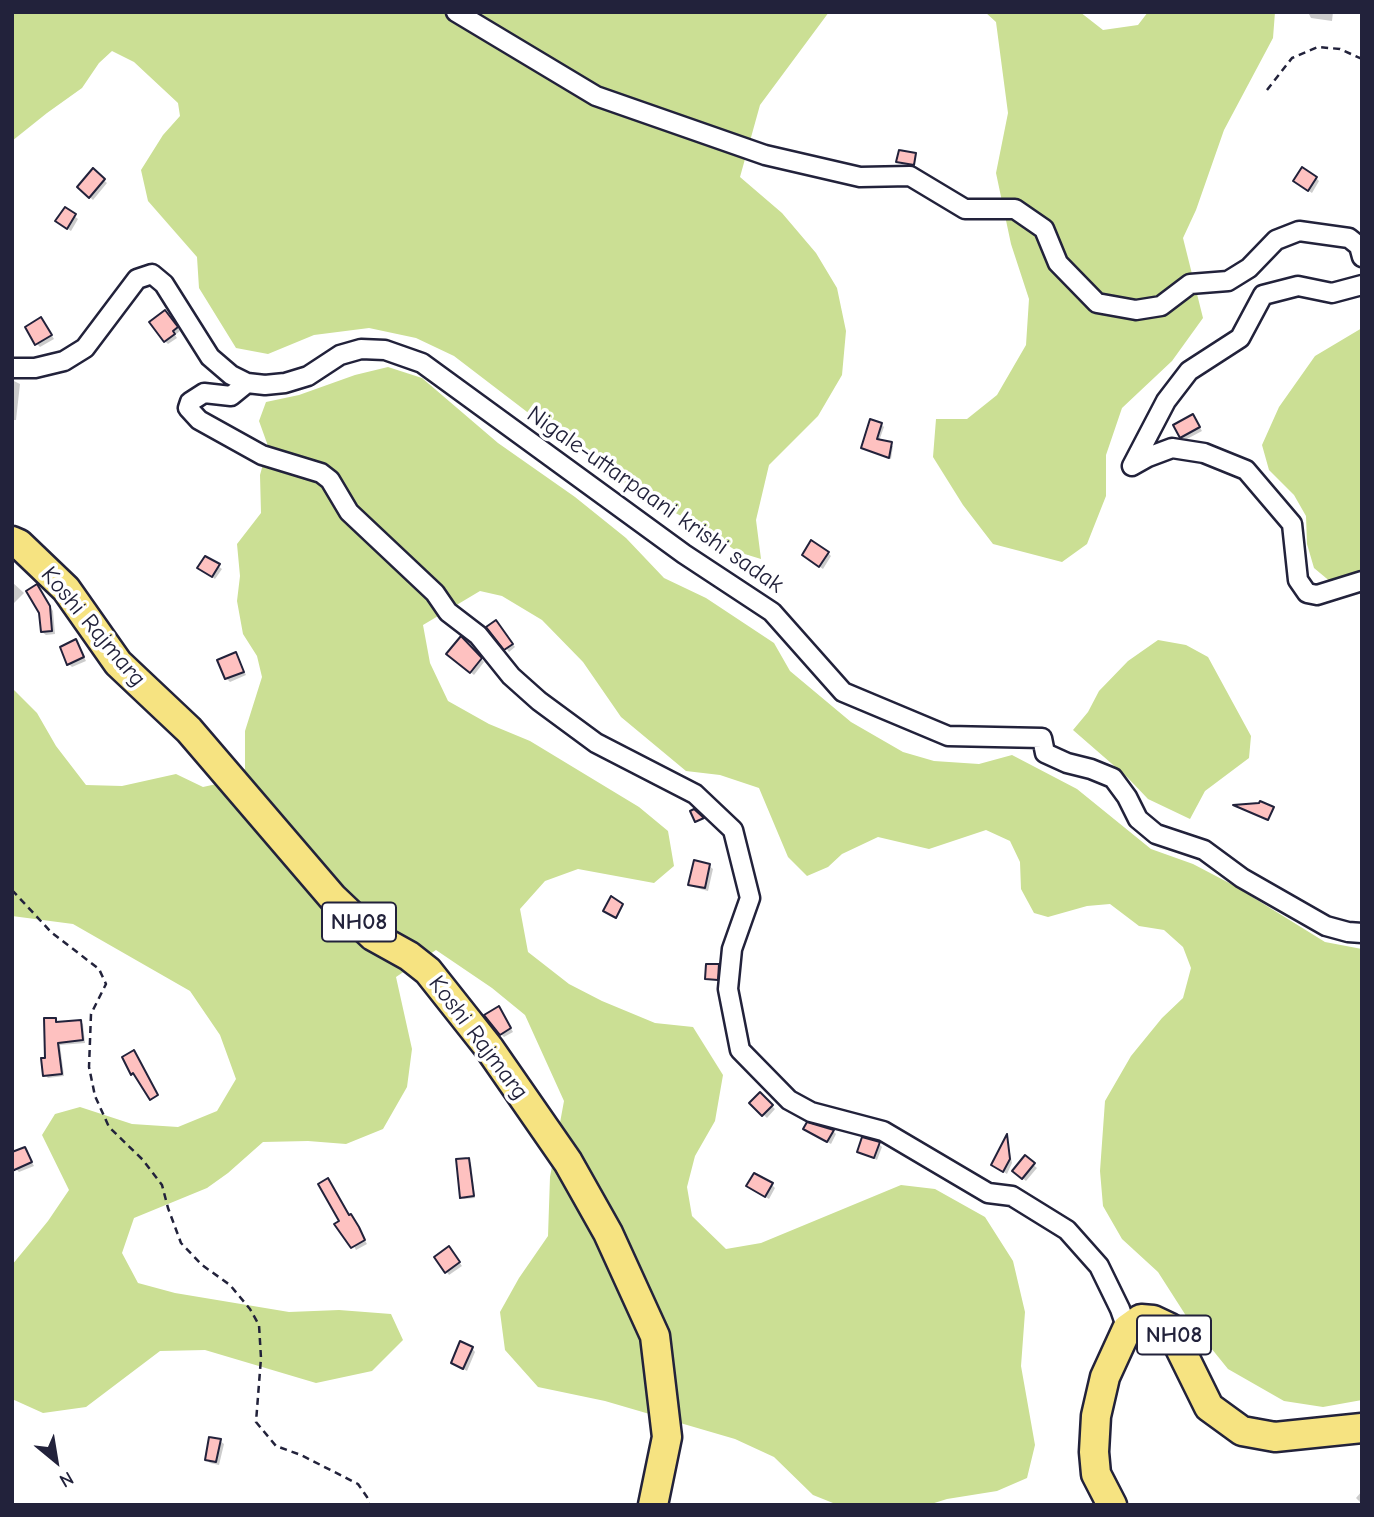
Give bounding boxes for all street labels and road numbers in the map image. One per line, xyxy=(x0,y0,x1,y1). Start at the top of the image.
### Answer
street label: Nigale-uttarpaani krishi sadak xyxy=(521,400,789,600)
street label: Koshi Rajmarg xyxy=(34,561,152,693)
road number: NH08 xyxy=(322,903,396,942)
street label: Koshi Rajmarg xyxy=(422,970,534,1106)
road number: NH08 xyxy=(1137,1316,1211,1354)

